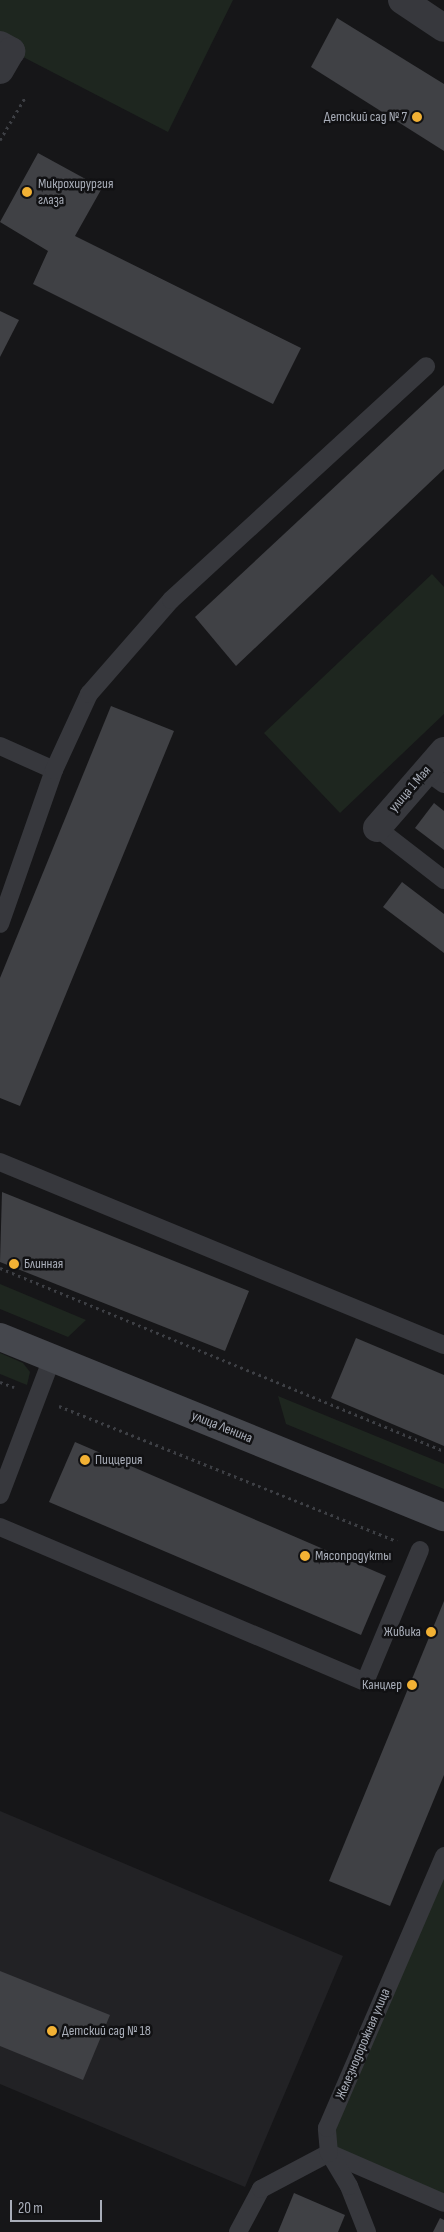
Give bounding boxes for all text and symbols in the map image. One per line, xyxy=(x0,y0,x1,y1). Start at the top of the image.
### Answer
place label: Детский сад № 7 xyxy=(324,109,407,125)
marker: Детский сад № 7 xyxy=(411,111,423,123)
place label: Микрохирургия глаза xyxy=(38,176,113,208)
marker: Микрохирургия глаза xyxy=(20,185,34,199)
street label: улица 1 Мая xyxy=(385,762,435,816)
place label: Блинная xyxy=(24,1256,63,1272)
marker: Блинная xyxy=(8,1258,20,1270)
street label: улица Ленина xyxy=(189,1407,255,1447)
place label: Пиццерия xyxy=(95,1452,143,1468)
marker: Пиццерия xyxy=(79,1454,91,1466)
place label: Мясопродукты xyxy=(315,1548,391,1564)
marker: Мясопродукты xyxy=(299,1550,311,1562)
place label: Живика xyxy=(384,1624,421,1640)
marker: Живика xyxy=(425,1626,437,1638)
place label: Канцлер xyxy=(362,1677,402,1693)
marker: Канцлер xyxy=(406,1679,418,1691)
street label: Железнодорожная улица xyxy=(332,1986,394,2102)
place label: Детский сад № 18 xyxy=(62,2023,151,2039)
marker: Детский сад № 18 xyxy=(46,2025,58,2037)
scale bar xyxy=(12,2190,105,2222)
text: 20 m xyxy=(18,2199,43,2218)

